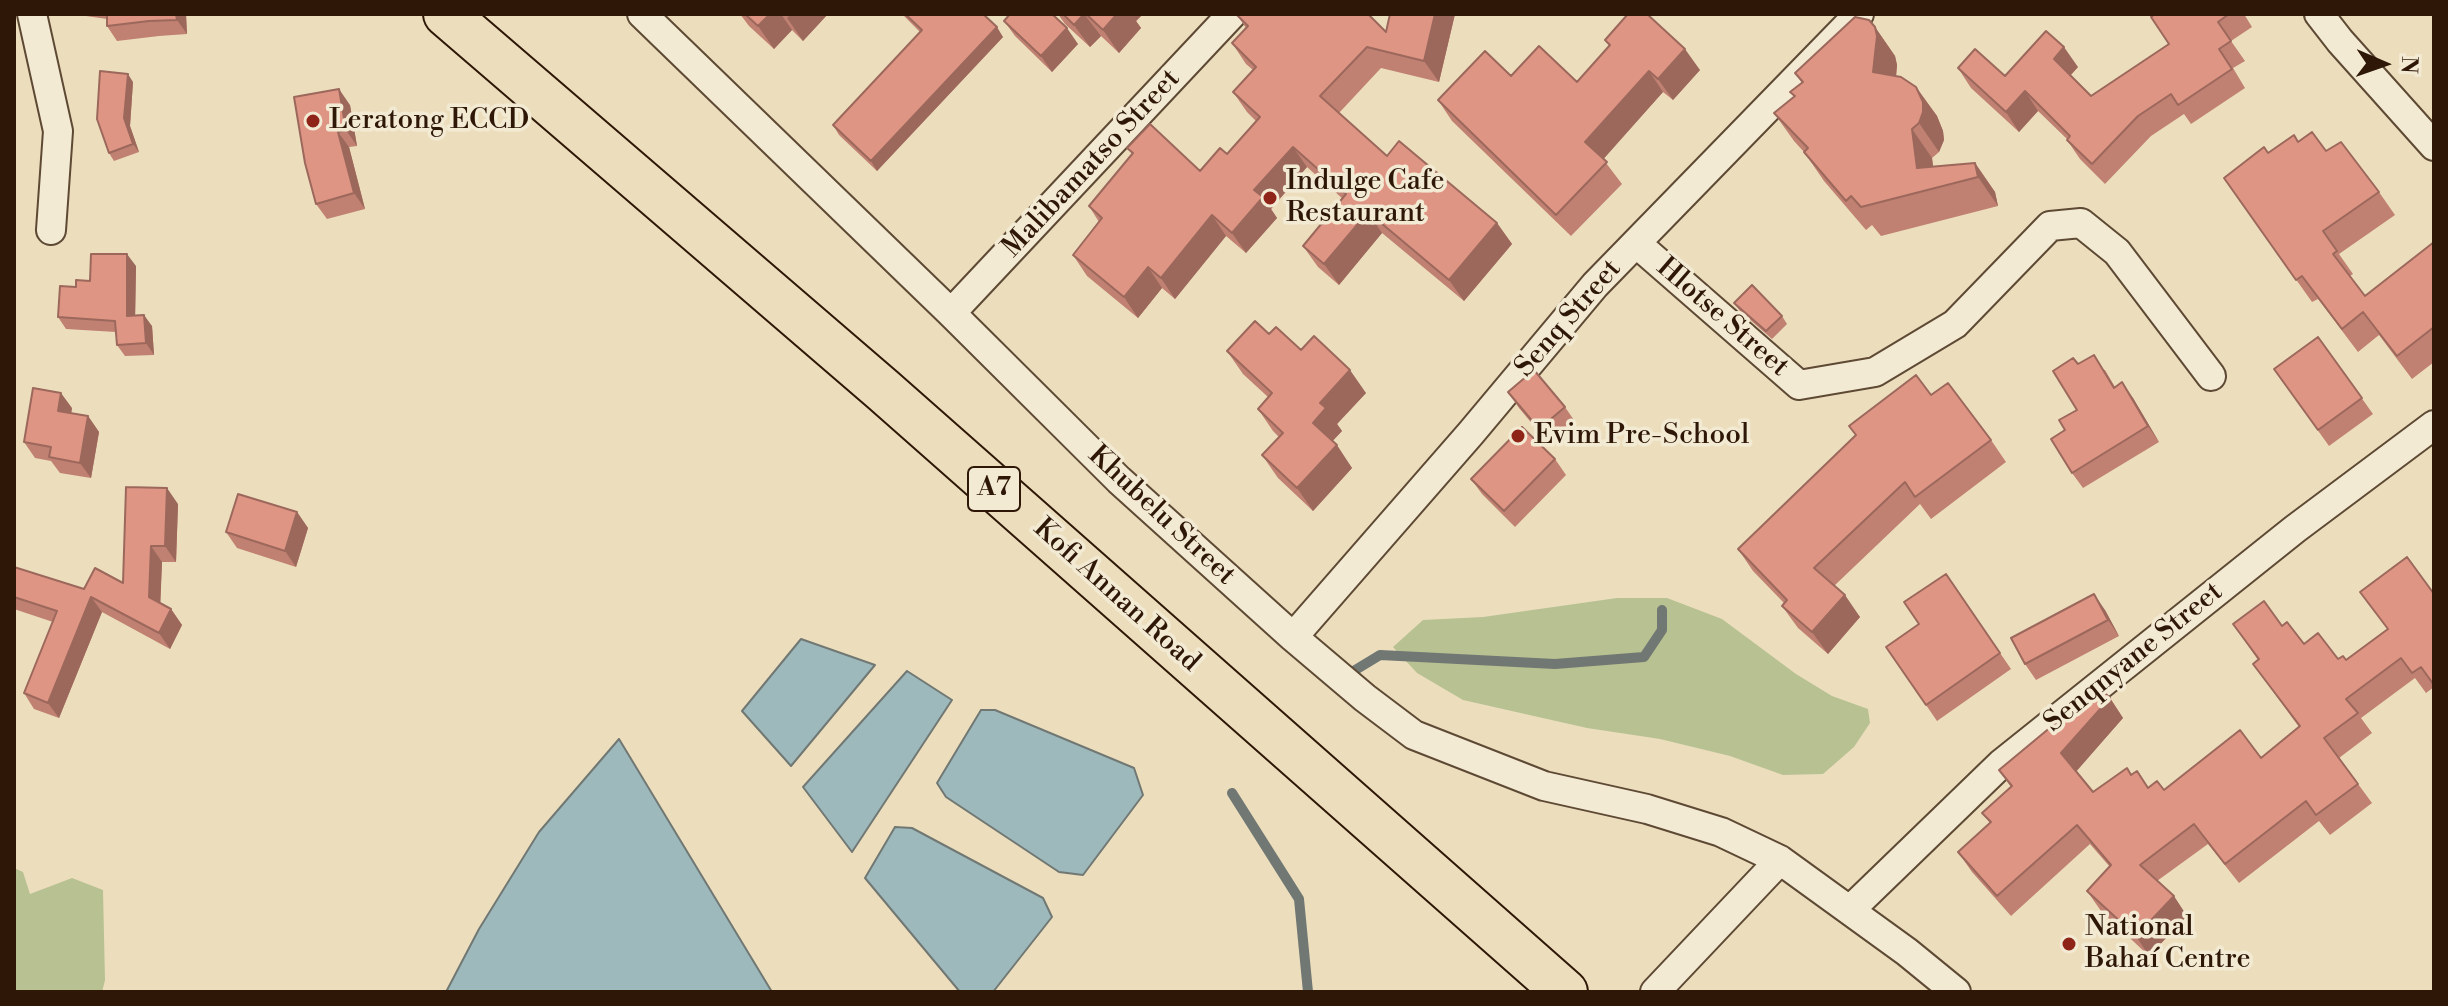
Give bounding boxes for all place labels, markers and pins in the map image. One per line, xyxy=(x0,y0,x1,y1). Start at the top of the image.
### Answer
place label: Leratong ECCD xyxy=(329,104,529,138)
marker: Leratong ECCD xyxy=(304,112,322,130)
place label: Indulge Cafe Restaurant xyxy=(1286,165,1445,231)
marker: Indulge Cafe Restaurant xyxy=(1261,189,1279,207)
place label: Evim Pre-School xyxy=(1534,419,1749,453)
marker: Evim Pre-School xyxy=(1509,427,1527,445)
place label: National Bahaí Centre xyxy=(2085,911,2251,977)
marker: National Bahaí Centre xyxy=(2060,935,2078,953)

